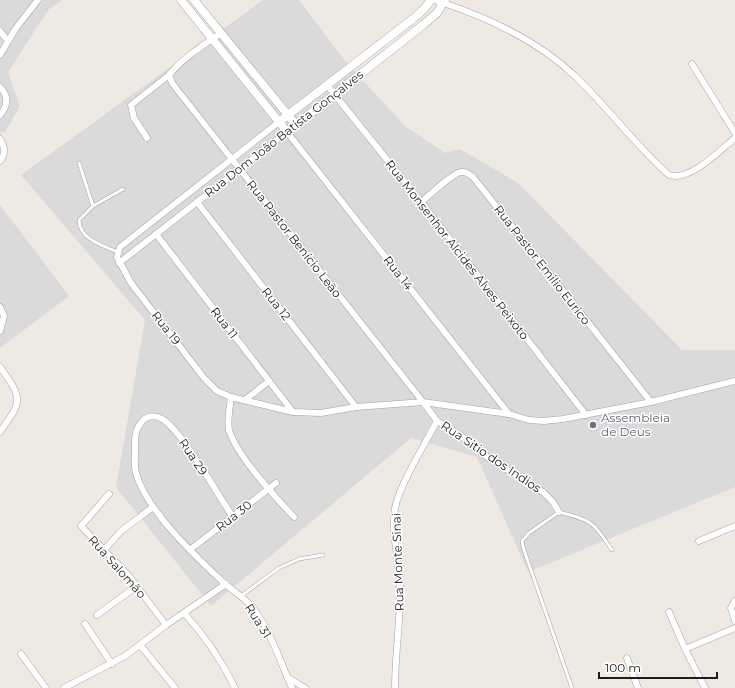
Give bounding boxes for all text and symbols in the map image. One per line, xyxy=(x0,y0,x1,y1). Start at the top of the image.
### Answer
street label: Rua Dom João Batista Gonçalves xyxy=(201,67,366,200)
street label: Rua Monsenhor Alcides Alves Peixoto xyxy=(382,157,532,343)
street label: Rua Pastor Benício Leão xyxy=(244,177,345,301)
street label: Rua Pastor Emilio Eurico xyxy=(491,202,594,328)
street label: Rua 14 xyxy=(380,253,416,293)
street label: Rua 12 xyxy=(259,284,294,323)
street label: Rua 11 xyxy=(208,304,241,341)
street label: Rua 19 xyxy=(149,308,184,348)
place label: Assembleia de Deus xyxy=(601,410,670,439)
street label: Rua Sitio dos Indios xyxy=(438,418,544,496)
marker: Assembleia de Deus xyxy=(588,420,598,430)
street label: Rua 29 xyxy=(176,435,211,478)
street label: Rua 30 xyxy=(213,497,255,534)
street label: Rua Monte Sinai xyxy=(388,513,407,611)
street label: Rua Salomão xyxy=(85,532,150,601)
street label: Rua 31 xyxy=(242,601,275,641)
scale bar xyxy=(599,654,717,680)
text: 100 m xyxy=(605,660,641,675)

